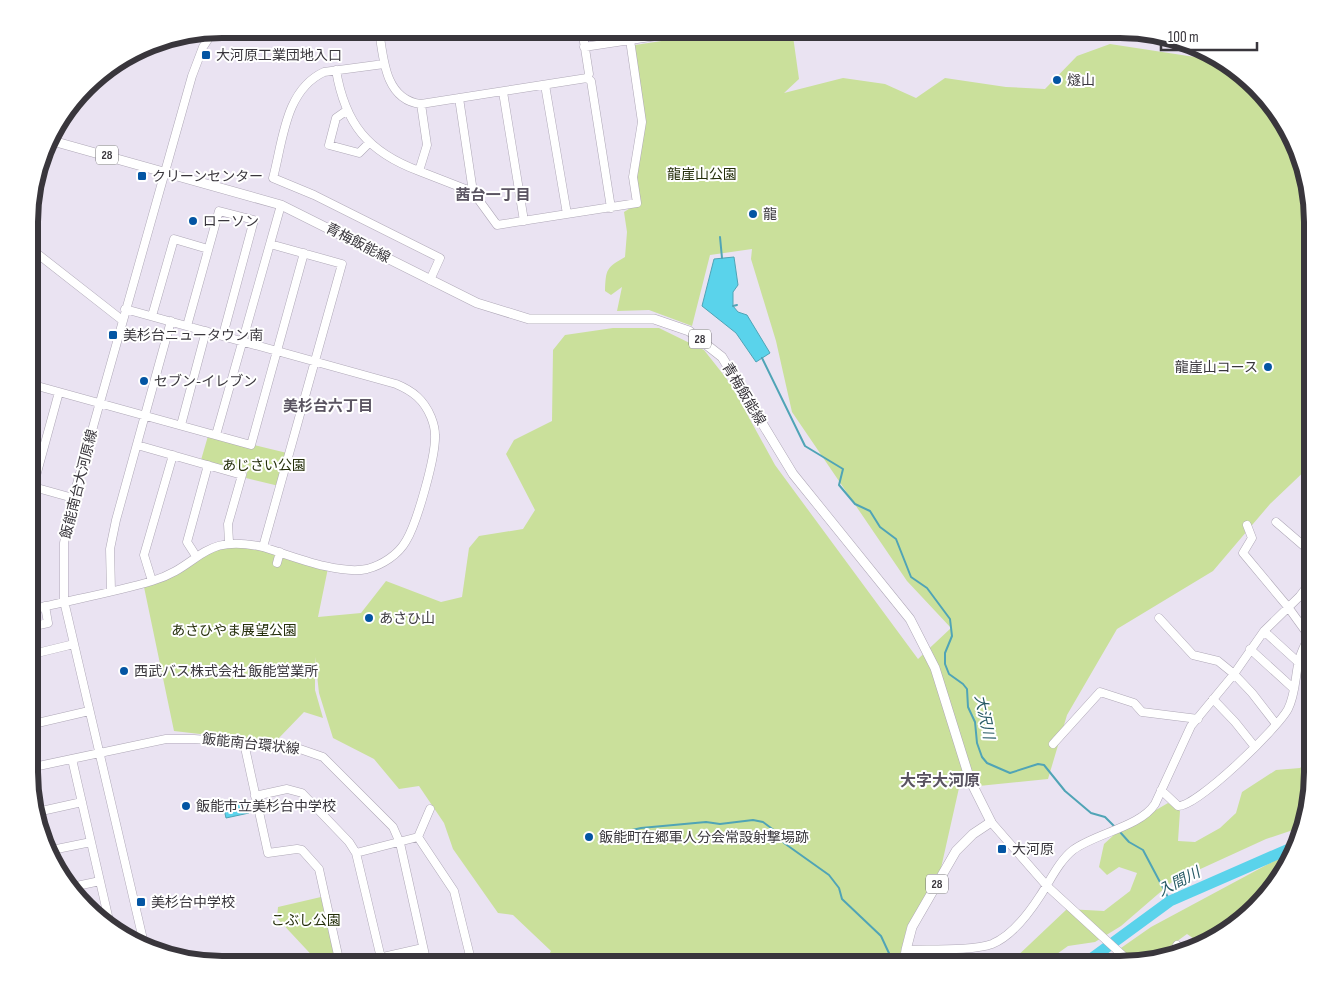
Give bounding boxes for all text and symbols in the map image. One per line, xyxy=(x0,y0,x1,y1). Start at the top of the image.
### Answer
scale bar xyxy=(1161,20,1257,52)
text: 100 m xyxy=(1168,28,1199,47)
place label: 大河原工業団地入口 xyxy=(216,47,342,64)
marker: 大河原工業団地入口 xyxy=(200,49,212,61)
place label: 燧山 xyxy=(1067,72,1095,89)
marker: 燧山 xyxy=(1051,74,1063,86)
road number: 28 xyxy=(96,146,118,164)
park label: 龍崖山公園 xyxy=(667,166,737,183)
place label: クリーンセンター xyxy=(152,168,263,185)
marker: クリーンセンター xyxy=(136,170,148,182)
district label: 茜台一丁目 xyxy=(455,186,531,205)
place label: 龍 xyxy=(763,206,777,223)
marker: 龍 xyxy=(747,208,759,220)
place label: ローソン xyxy=(203,213,259,230)
marker: ローソン xyxy=(187,215,199,227)
street label: 青梅飯能線 xyxy=(323,220,393,266)
place label: 美杉台ニュータウン南 xyxy=(123,327,263,344)
marker: 美杉台ニュータウン南 xyxy=(107,329,119,341)
road number: 28 xyxy=(689,329,711,348)
place label: 龍崖山コース xyxy=(1175,359,1258,376)
street label: 青梅飯能線 xyxy=(719,360,769,428)
marker: 龍崖山コース xyxy=(1262,361,1274,373)
place label: セブン-イレブン xyxy=(154,373,257,390)
marker: セブン-イレブン xyxy=(138,375,150,387)
district label: 美杉台六丁目 xyxy=(283,397,373,416)
street label: 飯能南台大河原線 xyxy=(57,428,101,540)
park label: あじさい公園 xyxy=(222,457,306,474)
place label: あさひ山 xyxy=(379,610,435,627)
marker: あさひ山 xyxy=(363,612,375,624)
park label: あさひやま展望公園 xyxy=(171,622,297,639)
place label: 西武バス株式会社 飯能営業所 xyxy=(134,663,318,680)
marker: 西武バス株式会社 飯能営業所 xyxy=(118,665,130,677)
water label: 大沢川 xyxy=(970,693,998,743)
street label: 飯能南台環状線 xyxy=(201,730,301,758)
district label: 大字大河原 xyxy=(900,772,980,791)
place label: 飯能市立美杉台中学校 xyxy=(196,798,336,815)
marker: 飯能市立美杉台中学校 xyxy=(180,800,192,812)
place label: 飯能町在郷軍人分会常設射撃場跡 xyxy=(599,829,809,846)
marker: 飯能町在郷軍人分会常設射撃場跡 xyxy=(583,831,595,843)
place label: 大河原 xyxy=(1012,841,1054,858)
marker: 大河原 xyxy=(996,843,1008,855)
water label: 入間川 xyxy=(1155,862,1205,901)
road number: 28 xyxy=(926,874,948,894)
place label: 美杉台中学校 xyxy=(151,894,235,911)
marker: 美杉台中学校 xyxy=(135,896,147,908)
park label: こぶし公園 xyxy=(271,912,341,929)

